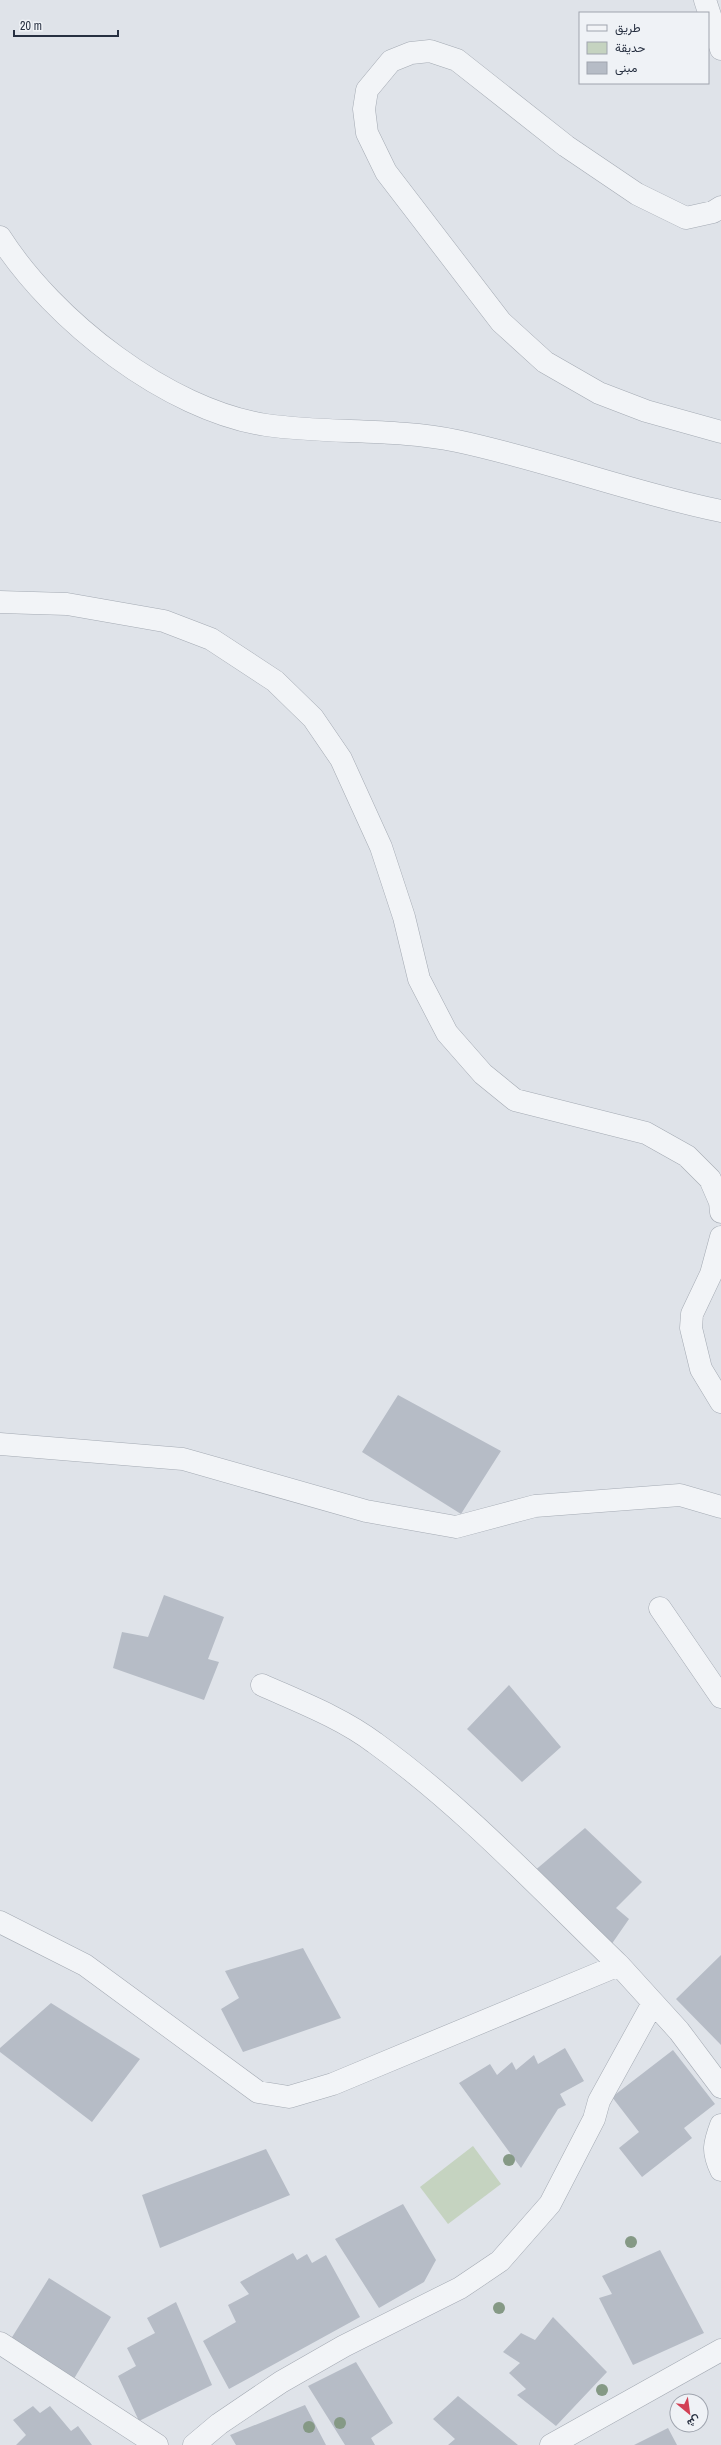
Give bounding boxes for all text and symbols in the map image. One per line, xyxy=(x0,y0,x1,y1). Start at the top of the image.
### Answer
scale bar xyxy=(14,12,118,38)
legend xyxy=(579,12,709,84)
text: 20 m xyxy=(20,18,42,34)
text: طريق xyxy=(615,20,641,36)
text: حديقة xyxy=(615,40,645,56)
text: مبنى xyxy=(615,60,637,76)
north arrow xyxy=(669,2393,709,2433)
text: ش xyxy=(685,2412,703,2431)

